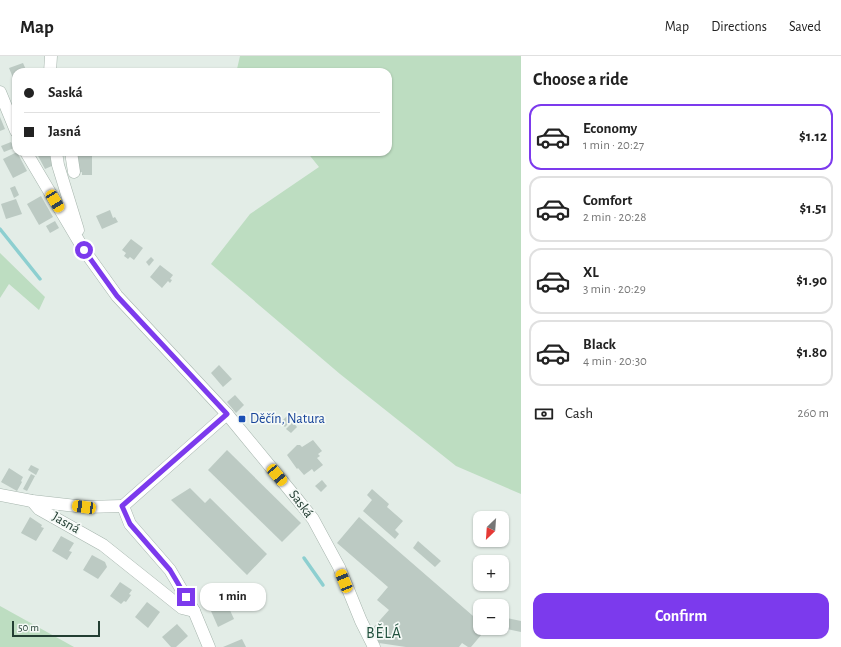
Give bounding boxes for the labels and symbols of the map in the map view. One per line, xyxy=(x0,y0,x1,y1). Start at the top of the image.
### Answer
car xyxy=(44,188,66,214)
route start xyxy=(75,241,93,259)
place label: Děčín, Natura xyxy=(250,412,326,426)
marker: Děčín, Natura xyxy=(237,414,247,424)
car xyxy=(265,462,289,488)
street label: Saská xyxy=(286,488,316,521)
car xyxy=(71,499,97,515)
street label: Jasná xyxy=(50,510,83,537)
north arrow xyxy=(473,511,509,547)
car xyxy=(334,568,354,594)
callout: 1 min xyxy=(200,583,266,611)
route end xyxy=(177,588,195,606)
scale bar xyxy=(12,619,100,638)
district label: BĚLÁ xyxy=(366,623,402,641)

